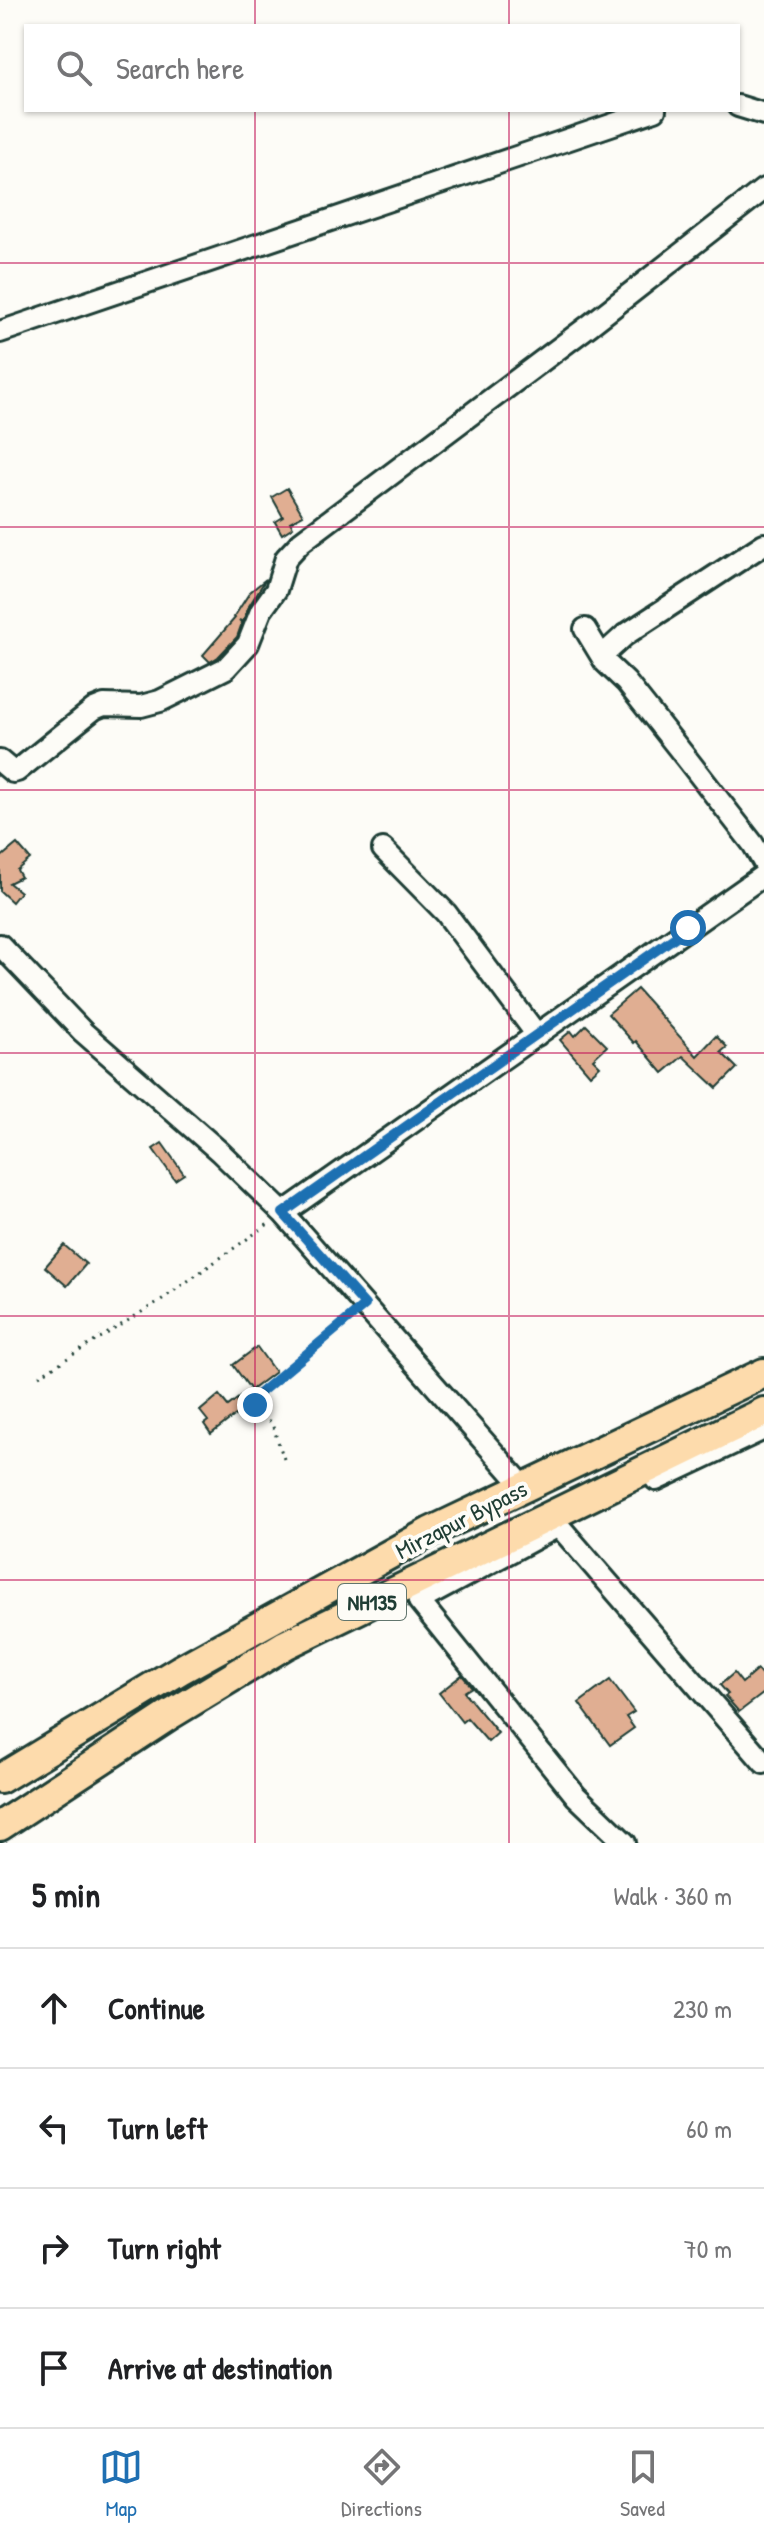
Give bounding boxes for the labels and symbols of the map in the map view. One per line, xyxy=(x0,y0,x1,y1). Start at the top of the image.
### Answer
route start xyxy=(670,910,706,946)
route end xyxy=(237,1387,273,1423)
street label: Mirzapur Bypass xyxy=(390,1472,532,1566)
road number: NH135 xyxy=(338,1584,406,1620)

